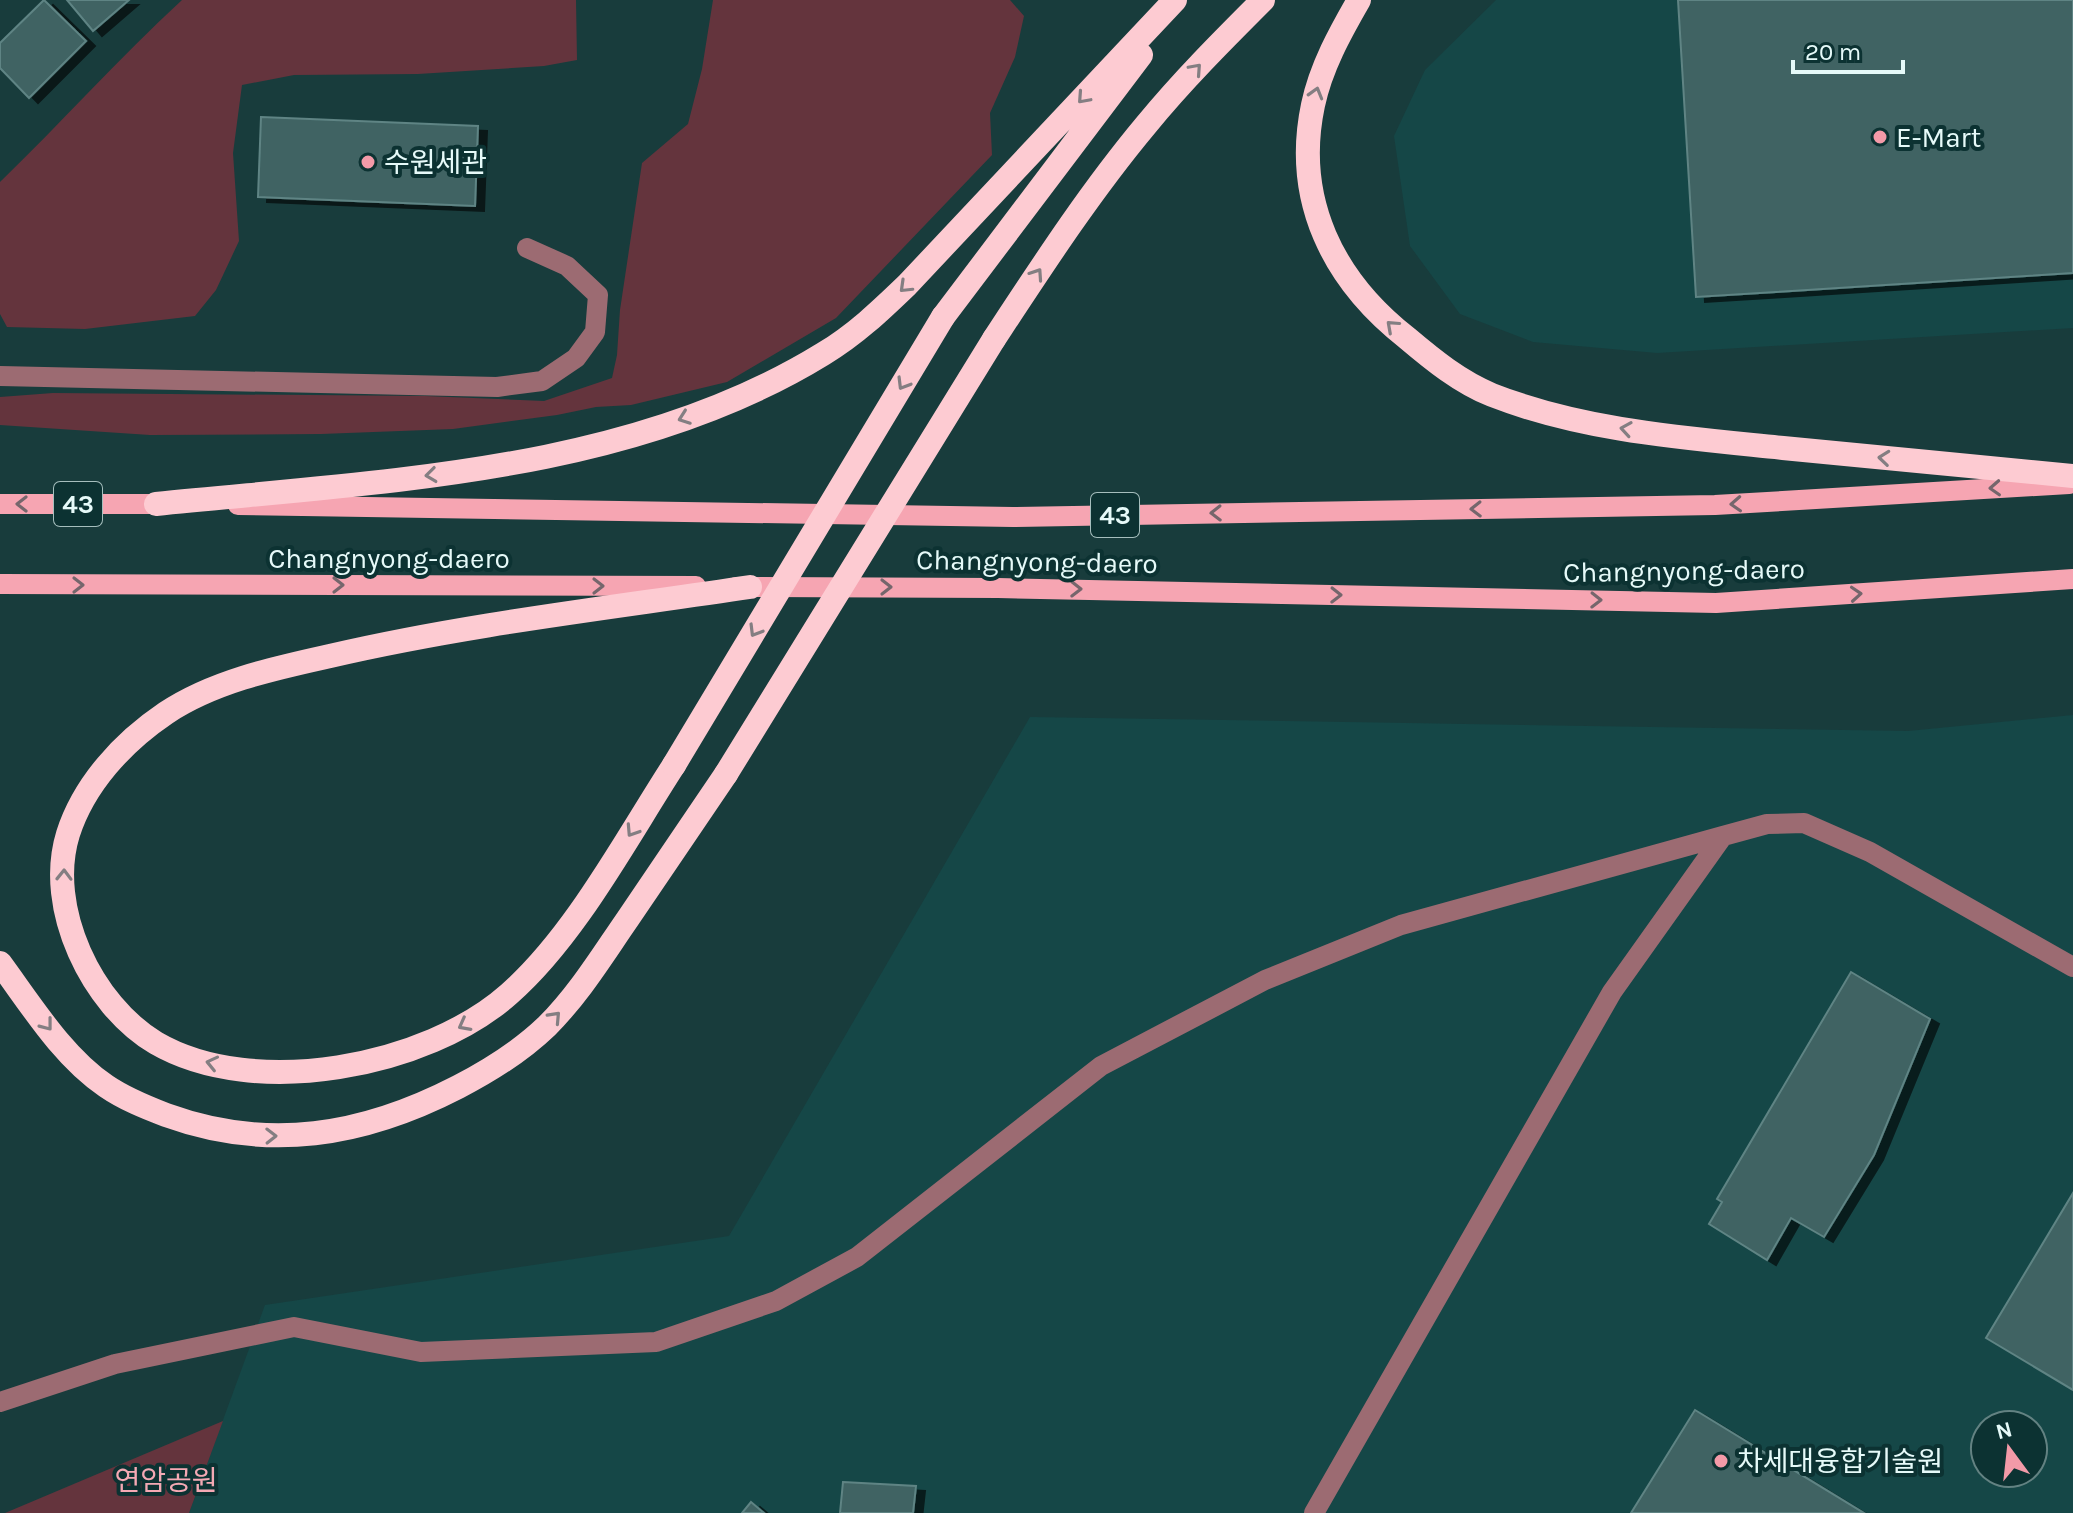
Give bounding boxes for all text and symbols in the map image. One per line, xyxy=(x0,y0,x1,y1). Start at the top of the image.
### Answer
scale bar xyxy=(1793,24,1903,74)
text: 20 m xyxy=(1805,38,1861,66)
one-way arrow xyxy=(1186,63,1201,78)
one-way arrow xyxy=(1307,86,1324,100)
one-way arrow xyxy=(1079,88,1093,103)
place label: E-Mart xyxy=(1896,121,1981,154)
marker: E-Mart xyxy=(1871,128,1889,146)
place label: 수원세관 xyxy=(384,146,487,179)
marker: 수원세관 xyxy=(359,153,377,171)
one-way arrow xyxy=(1027,269,1042,283)
one-way arrow xyxy=(900,278,914,292)
one-way arrow xyxy=(1387,321,1402,336)
one-way arrow xyxy=(897,375,913,390)
one-way arrow xyxy=(678,408,692,425)
one-way arrow xyxy=(1619,421,1632,438)
one-way arrow xyxy=(1877,449,1890,466)
one-way arrow xyxy=(424,466,438,483)
one-way arrow xyxy=(1988,479,2001,496)
road number: 43 xyxy=(54,482,102,526)
road number: 43 xyxy=(1091,493,1139,537)
one-way arrow xyxy=(15,495,28,513)
one-way arrow xyxy=(1729,495,1742,512)
one-way arrow xyxy=(1469,500,1482,518)
one-way arrow xyxy=(1209,504,1222,522)
street label: Changnyong-daero xyxy=(268,542,510,575)
street label: Changnyong-daero xyxy=(916,543,1158,580)
street label: Changnyong-daero xyxy=(1563,552,1805,589)
one-way arrow xyxy=(72,576,85,594)
one-way arrow xyxy=(332,576,345,594)
one-way arrow xyxy=(592,577,605,595)
one-way arrow xyxy=(880,578,893,596)
one-way arrow xyxy=(1070,580,1083,598)
one-way arrow xyxy=(1850,585,1863,602)
one-way arrow xyxy=(1330,586,1343,603)
one-way arrow xyxy=(1590,592,1603,609)
one-way arrow xyxy=(749,622,765,637)
one-way arrow xyxy=(626,822,641,836)
one-way arrow xyxy=(55,868,73,881)
one-way arrow xyxy=(546,1011,560,1026)
one-way arrow xyxy=(458,1015,472,1031)
one-way arrow xyxy=(37,1016,51,1031)
one-way arrow xyxy=(206,1055,220,1072)
one-way arrow xyxy=(265,1127,278,1144)
north arrow xyxy=(1969,1409,2049,1489)
text: N xyxy=(1993,1416,2015,1445)
place label: 차세대융합기술원 xyxy=(1737,1445,1943,1478)
marker: 차세대융합기술원 xyxy=(1712,1452,1730,1470)
park label: 연암공원 xyxy=(114,1464,218,1497)

